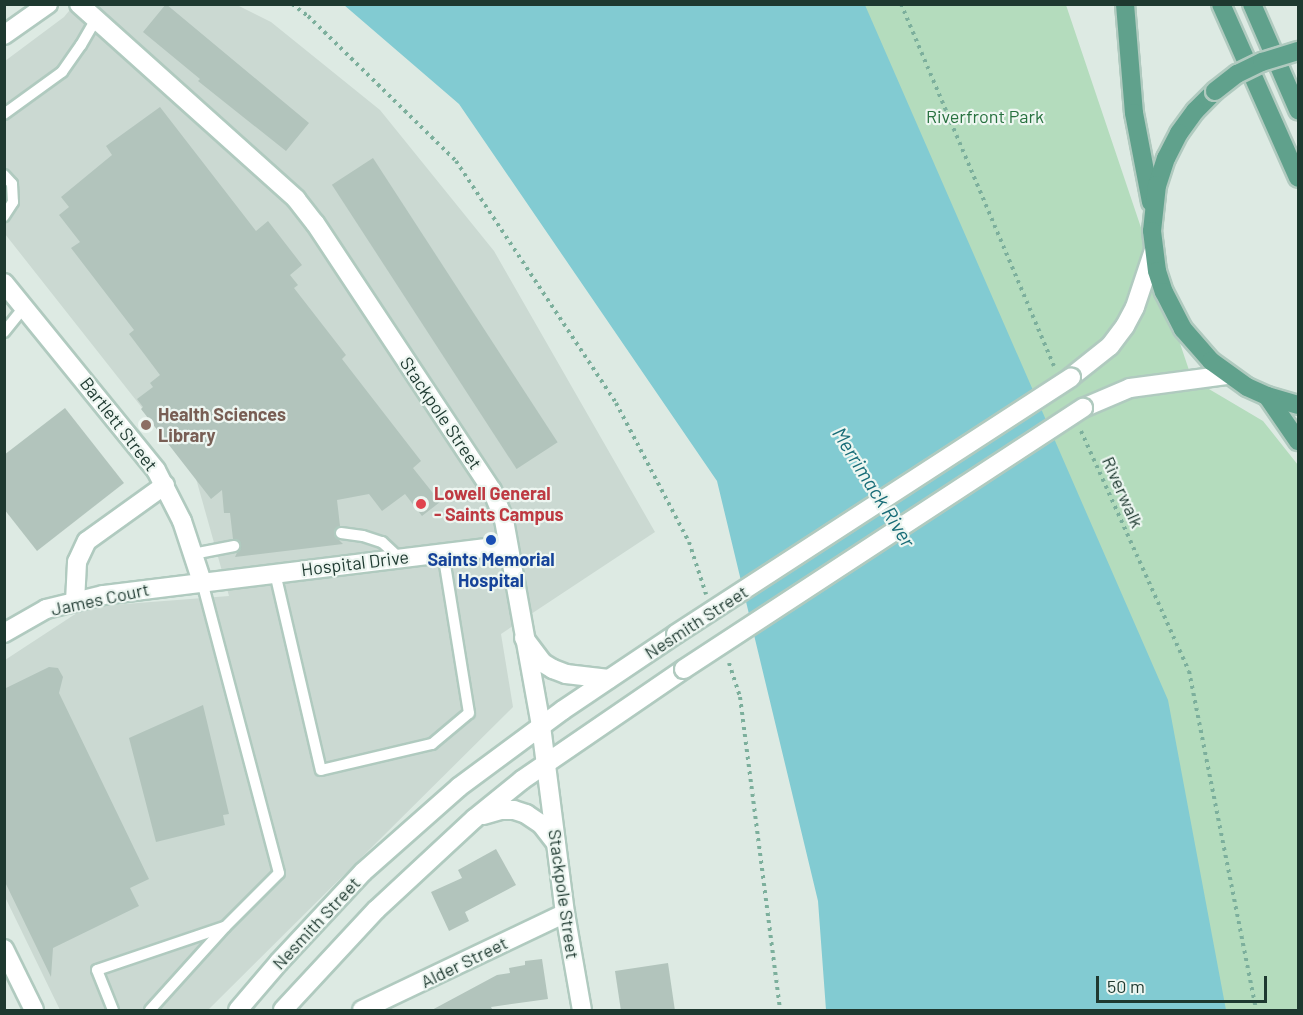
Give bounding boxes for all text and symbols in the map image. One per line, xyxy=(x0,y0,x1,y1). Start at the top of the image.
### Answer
park label: Riverfront Park xyxy=(926,105,1044,127)
street label: Stackpole Street xyxy=(395,353,487,473)
street label: Bartlett Street xyxy=(76,373,162,475)
place label: Health Sciences Library xyxy=(158,404,286,446)
marker: Health Sciences Library xyxy=(139,418,153,432)
water label: Merrimack River xyxy=(828,423,920,551)
street label: Riverwalk xyxy=(1098,453,1148,531)
place label: Lowell General - Saints Campus xyxy=(434,483,563,526)
marker: Lowell General - Saints Campus xyxy=(412,495,430,513)
marker: Saints Memorial Hospital xyxy=(484,533,498,547)
street label: Hospital Drive xyxy=(300,546,410,580)
place label: Saints Memorial Hospital xyxy=(427,549,555,592)
street label: James Court xyxy=(49,578,151,620)
street label: Nesmith Street xyxy=(640,581,752,663)
street label: Stackpole Street xyxy=(544,828,584,960)
street label: Nesmith Street xyxy=(268,872,364,974)
street label: Alder Street xyxy=(417,932,511,992)
scale bar xyxy=(1099,964,1270,1002)
text: 50 m xyxy=(1107,975,1145,997)

